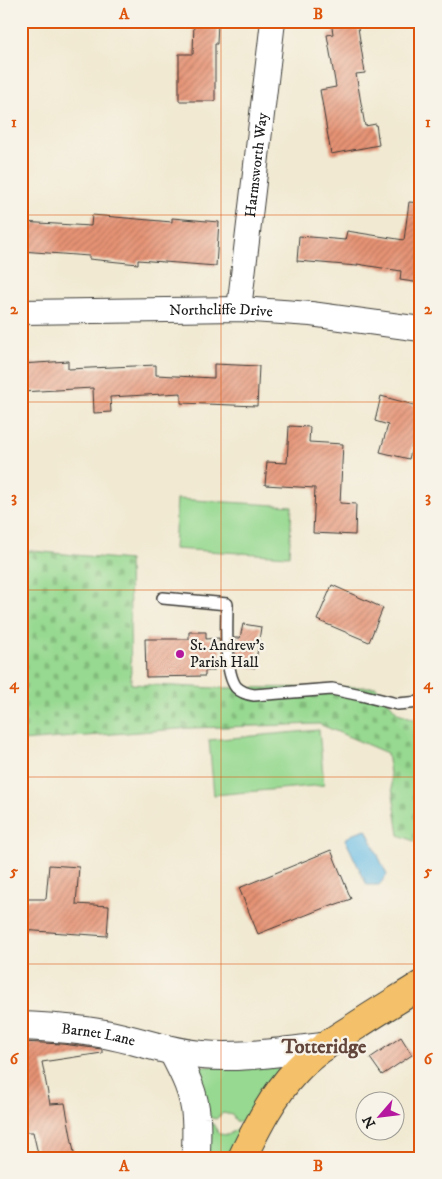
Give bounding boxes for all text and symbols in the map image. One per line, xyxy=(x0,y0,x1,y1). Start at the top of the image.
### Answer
text: A xyxy=(118,4,130,24)
text: B xyxy=(313,4,323,24)
street label: Harmsworth Way xyxy=(240,111,272,219)
text: 1 xyxy=(11,112,17,132)
text: 1 xyxy=(425,112,431,132)
text: 2 xyxy=(10,299,19,319)
street label: Northcliffe Drive xyxy=(169,299,273,321)
text: 2 xyxy=(424,299,433,319)
text: 3 xyxy=(11,487,17,507)
text: 3 xyxy=(425,487,431,507)
place label: St. Andrew's Parish Hall xyxy=(190,636,264,672)
marker: St. Andrew's Parish Hall xyxy=(174,648,186,660)
text: 4 xyxy=(8,674,19,694)
text: 4 xyxy=(422,674,433,694)
text: 5 xyxy=(9,861,18,881)
text: 5 xyxy=(423,861,432,881)
street label: Barnet Lane xyxy=(61,1019,138,1050)
district label: Totteridge xyxy=(281,1035,367,1060)
text: 6 xyxy=(10,1049,20,1069)
text: 6 xyxy=(424,1049,434,1069)
north arrow xyxy=(354,1092,404,1142)
text: N xyxy=(359,1112,380,1131)
text: A xyxy=(118,1156,130,1176)
text: B xyxy=(313,1156,323,1176)

